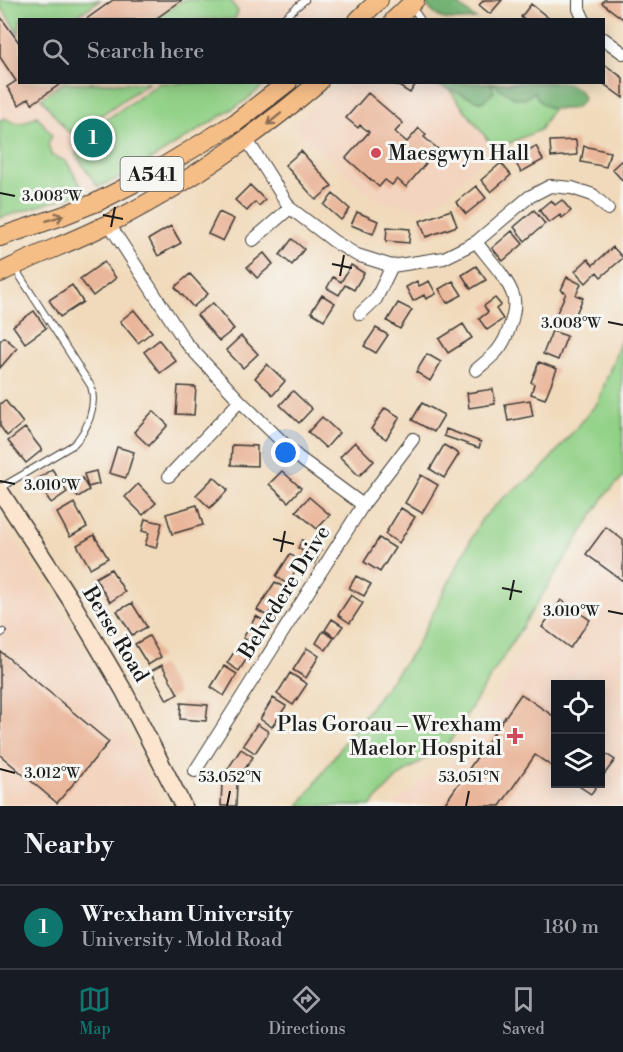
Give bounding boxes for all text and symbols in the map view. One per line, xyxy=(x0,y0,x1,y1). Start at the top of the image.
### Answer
search box xyxy=(18,18,605,84)
icon: search xyxy=(39,35,72,68)
text: Search here xyxy=(87,38,204,65)
one-way arrow xyxy=(266,113,282,126)
pin: 1 xyxy=(74,116,112,160)
place label: Maesgwyn Hall xyxy=(388,141,529,167)
marker: Maesgwyn Hall xyxy=(369,146,383,160)
road number: A541 xyxy=(120,157,184,191)
text: 3.008°W xyxy=(22,187,82,206)
one-way arrow xyxy=(46,212,64,223)
text: 3.008°W xyxy=(541,314,601,333)
your location xyxy=(271,438,300,467)
text: 3.010°W xyxy=(24,476,80,495)
street label: Belvedere Drive xyxy=(233,521,336,665)
street label: Berse Road xyxy=(76,581,154,687)
text: 3.010°W xyxy=(543,602,599,621)
map controls xyxy=(551,680,605,788)
button: locate xyxy=(551,680,605,734)
place label: Plas Goroau – Wrexham Maelor Hospital xyxy=(277,712,502,762)
marker: Plas Goroau – Wrexham Maelor Hospital xyxy=(506,727,524,745)
button: layers xyxy=(551,734,605,788)
text: 3.012°W xyxy=(24,764,80,783)
text: 53.052°N xyxy=(198,768,262,787)
text: 53.051°N xyxy=(438,768,500,787)
text: Nearby xyxy=(24,829,114,861)
text: Wrexham University xyxy=(81,901,293,928)
text: 1 xyxy=(39,915,48,940)
text: 180 m xyxy=(544,915,599,940)
text: University · Mold Road xyxy=(81,928,282,953)
tab: Map xyxy=(78,983,111,1039)
tab: Directions xyxy=(268,983,346,1039)
tab: Saved xyxy=(502,983,545,1039)

